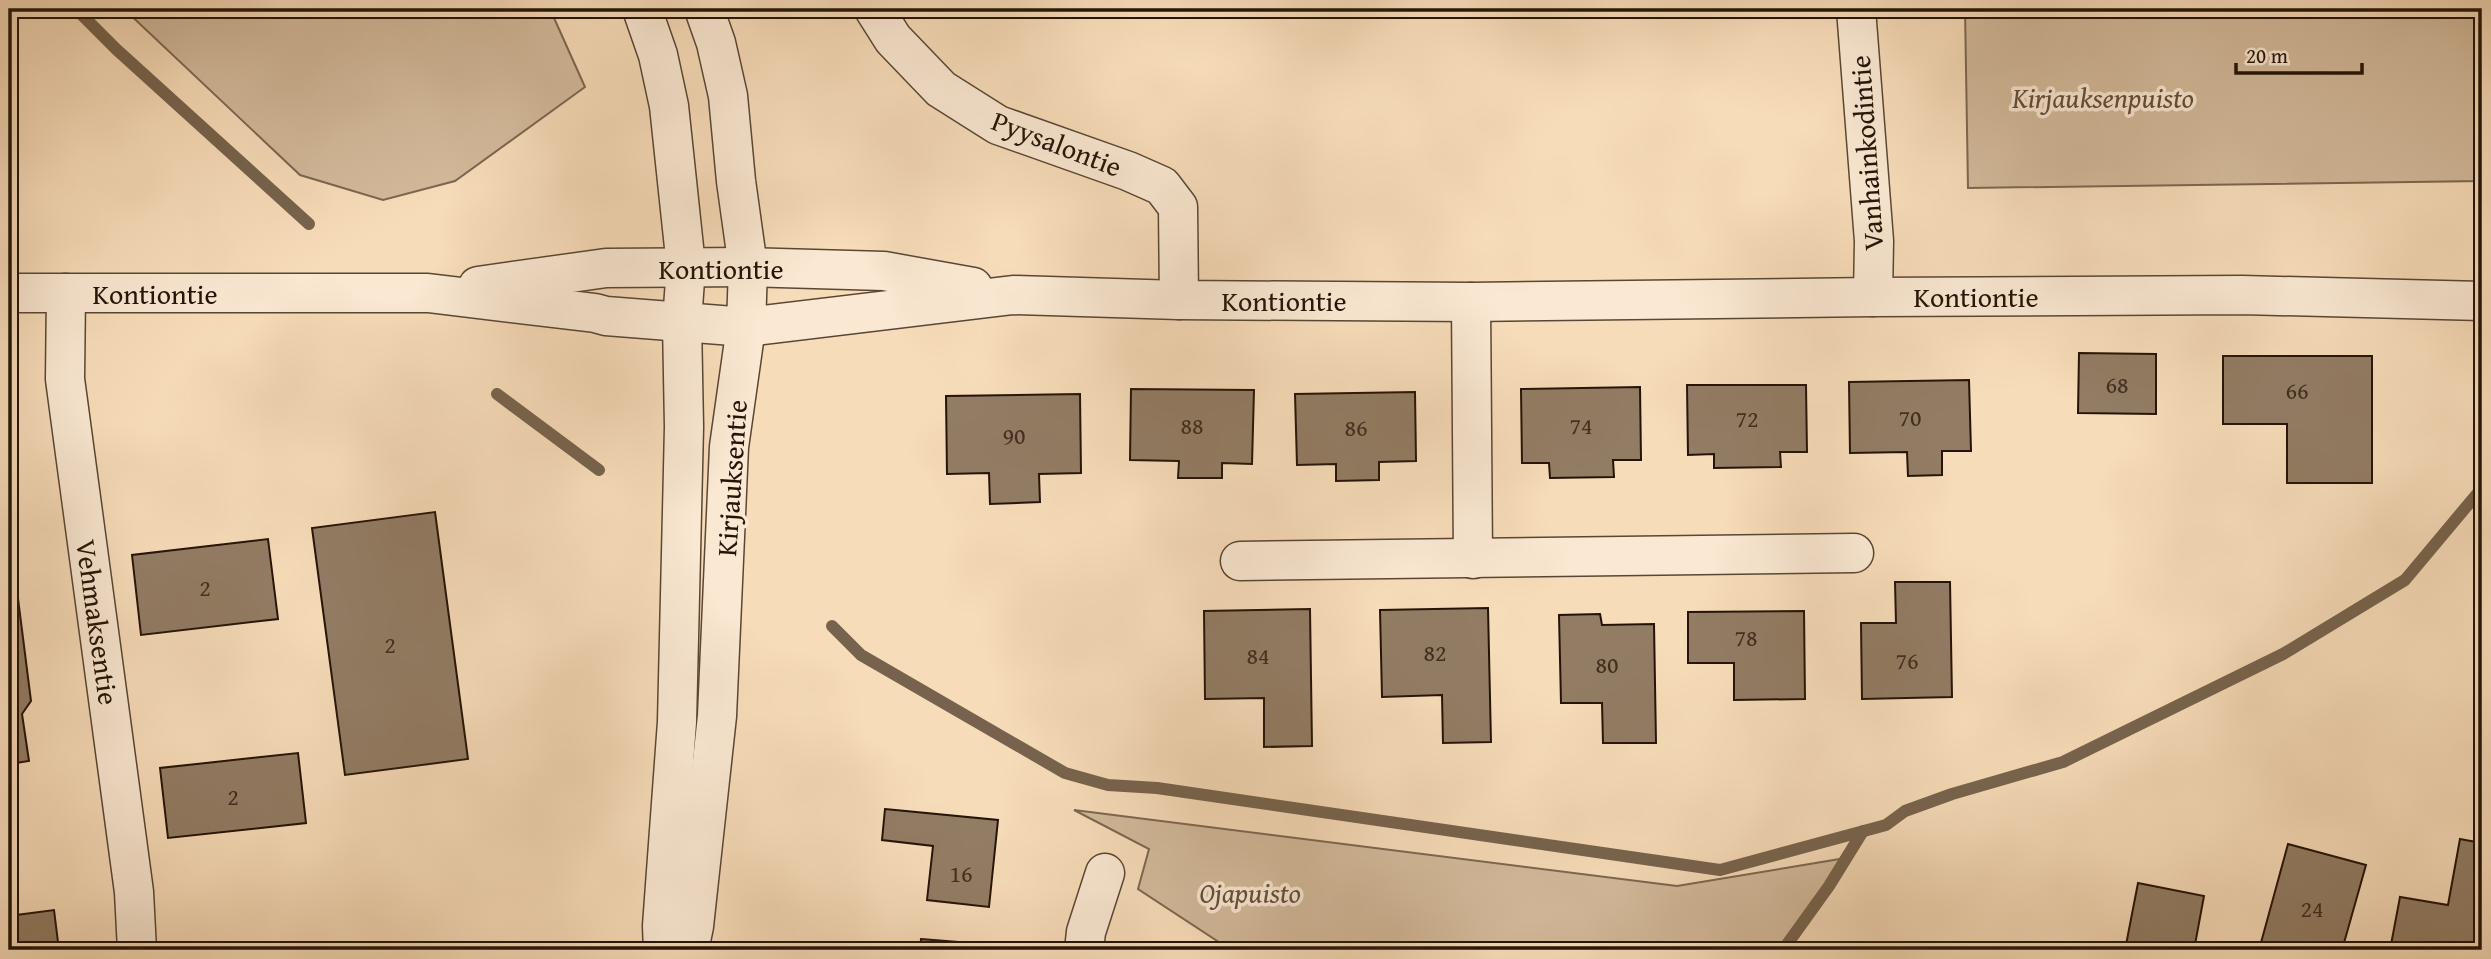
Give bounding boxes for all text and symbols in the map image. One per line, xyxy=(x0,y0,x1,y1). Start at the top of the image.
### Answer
scale bar xyxy=(2236,32,2362,76)
text: 20 m xyxy=(2246,40,2288,71)
street label: Vanhainkodintie xyxy=(1839,54,1893,252)
park label: Kirjauksenpuisto xyxy=(2011,77,2194,118)
street label: Pyysalontie xyxy=(986,99,1128,187)
street label: Kontiontie xyxy=(658,248,784,289)
street label: Kontiontie xyxy=(92,273,218,314)
street label: Kontiontie xyxy=(1913,276,2039,317)
street label: Kontiontie xyxy=(1221,280,1347,321)
house number: 68 xyxy=(2105,367,2129,402)
house number: 66 xyxy=(2285,373,2309,408)
street label: Kirjauksentie xyxy=(705,398,757,558)
house number: 70 xyxy=(1898,400,1922,435)
house number: 72 xyxy=(1735,401,1759,436)
house number: 88 xyxy=(1180,408,1204,443)
house number: 74 xyxy=(1569,408,1593,443)
house number: 86 xyxy=(1344,410,1368,445)
house number: 90 xyxy=(1002,418,1026,453)
street label: Vehmaksentie xyxy=(66,537,130,707)
house number: 2 xyxy=(199,570,211,605)
house number: 78 xyxy=(1734,620,1758,655)
house number: 2 xyxy=(384,627,396,662)
house number: 82 xyxy=(1423,635,1447,670)
house number: 84 xyxy=(1246,638,1270,673)
house number: 76 xyxy=(1895,643,1919,678)
house number: 80 xyxy=(1595,647,1619,682)
house number: 2 xyxy=(227,779,239,814)
house number: 16 xyxy=(949,856,973,891)
park label: Ojapuisto xyxy=(1199,872,1301,913)
house number: 24 xyxy=(2300,891,2324,926)

